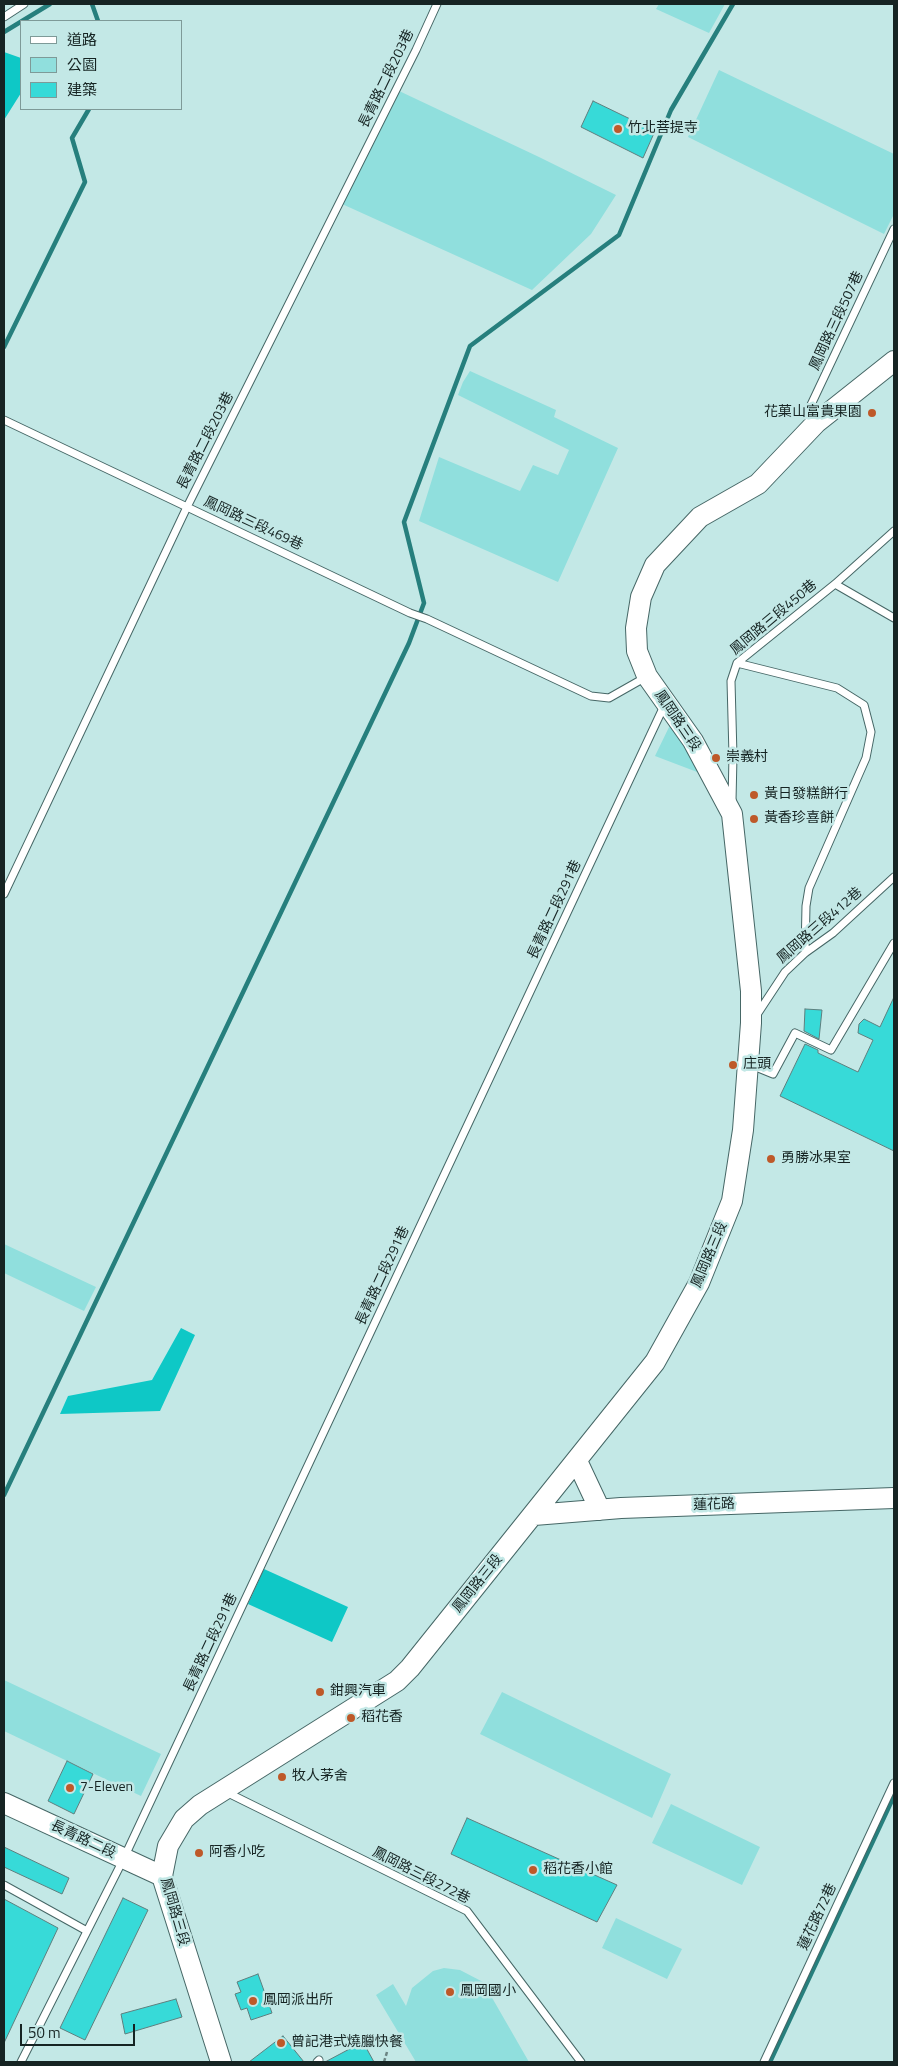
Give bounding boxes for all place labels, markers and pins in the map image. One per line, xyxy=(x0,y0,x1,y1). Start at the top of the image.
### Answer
place label: 竹北菩提寺 xyxy=(628,121,698,137)
marker: 竹北菩提寺 xyxy=(612,123,624,135)
place label: 花菓山富貴果園 xyxy=(764,405,862,421)
marker: 花菓山富貴果園 xyxy=(866,407,878,419)
place label: 崇義村 xyxy=(726,750,768,766)
marker: 崇義村 xyxy=(710,752,722,764)
place label: 黃日發糕餅行 xyxy=(764,787,848,803)
marker: 黃日發糕餅行 xyxy=(748,789,760,801)
place label: 黃香珍喜餅 xyxy=(764,811,834,827)
marker: 黃香珍喜餅 xyxy=(748,813,760,825)
place label: 庄頭 xyxy=(743,1057,771,1073)
marker: 庄頭 xyxy=(727,1059,739,1071)
place label: 勇勝冰果室 xyxy=(781,1151,851,1167)
marker: 勇勝冰果室 xyxy=(765,1153,777,1165)
place label: 鉗興汽車 xyxy=(330,1684,386,1700)
marker: 鉗興汽車 xyxy=(314,1686,326,1698)
place label: 稻花香 xyxy=(361,1710,403,1726)
marker: 稻花香 xyxy=(345,1712,357,1724)
place label: 牧人茅舍 xyxy=(292,1769,348,1785)
marker: 牧人茅舍 xyxy=(276,1771,288,1783)
place label: 7-Eleven xyxy=(80,1780,133,1796)
marker: 7-Eleven xyxy=(64,1782,76,1794)
place label: 阿香小吃 xyxy=(209,1845,265,1861)
marker: 阿香小吃 xyxy=(193,1847,205,1859)
place label: 稻花香小館 xyxy=(543,1862,613,1878)
marker: 稻花香小館 xyxy=(527,1864,539,1876)
place label: 鳳岡國小 xyxy=(460,1984,516,2000)
marker: 鳳岡國小 xyxy=(444,1986,456,1998)
place label: 鳳岡派出所 xyxy=(263,1993,333,2009)
marker: 鳳岡派出所 xyxy=(247,1995,259,2007)
place label: 曾記港式燒臘快餐 xyxy=(291,2035,403,2051)
marker: 曾記港式燒臘快餐 xyxy=(275,2037,287,2049)

